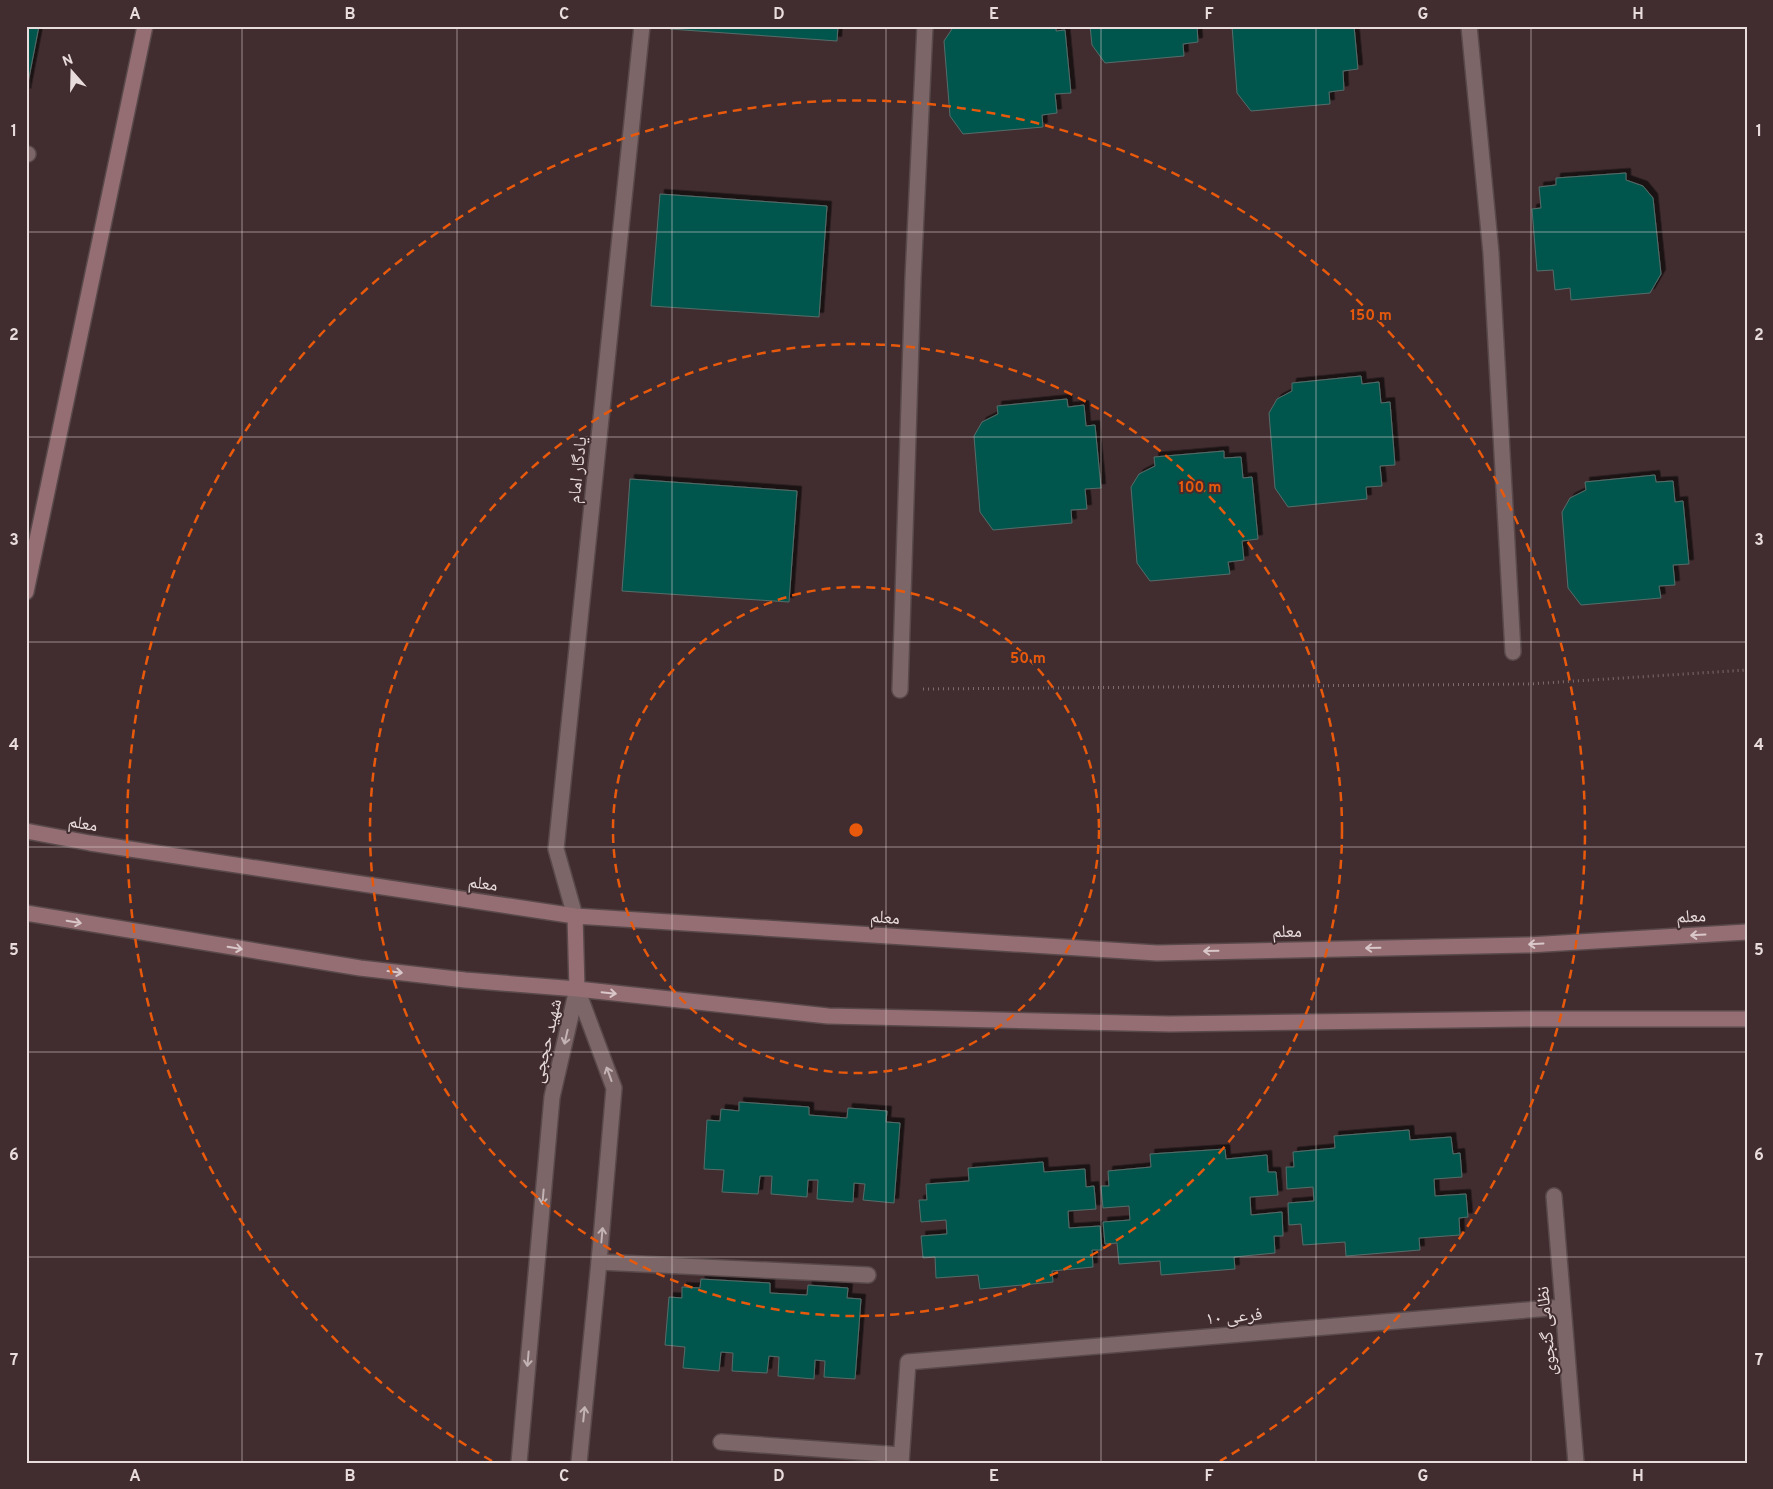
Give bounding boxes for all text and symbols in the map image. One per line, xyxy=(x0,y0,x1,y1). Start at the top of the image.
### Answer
text: A xyxy=(129,5,141,25)
text: B xyxy=(344,5,356,25)
text: C xyxy=(559,5,569,25)
text: D xyxy=(773,5,785,25)
text: E xyxy=(989,5,999,25)
text: F xyxy=(1204,5,1214,25)
text: G xyxy=(1418,5,1428,25)
text: H xyxy=(1632,5,1644,25)
north arrow xyxy=(48,48,98,98)
text: N xyxy=(60,51,76,71)
text: 1 xyxy=(11,122,17,142)
text: 1 xyxy=(1756,122,1762,142)
text: 150 m xyxy=(1350,307,1392,326)
text: 2 xyxy=(9,326,19,346)
text: 2 xyxy=(1754,326,1764,346)
street label: یادگار امام xyxy=(564,436,593,505)
text: 100 m xyxy=(1179,479,1221,498)
text: 3 xyxy=(9,531,19,551)
text: 3 xyxy=(1754,531,1764,551)
text: 50 m xyxy=(1010,650,1046,669)
text: 4 xyxy=(9,736,19,756)
text: 4 xyxy=(1754,736,1764,756)
street label: معلم xyxy=(66,811,99,838)
centre of rings xyxy=(847,821,865,839)
street label: معلم xyxy=(467,871,499,898)
street label: معلم xyxy=(1676,905,1706,930)
street label: معلم xyxy=(869,906,900,931)
one-way arrow xyxy=(66,917,82,927)
street label: معلم xyxy=(1272,921,1302,944)
one-way arrow xyxy=(1690,930,1706,939)
one-way arrow xyxy=(1528,940,1544,949)
text: 5 xyxy=(9,941,19,961)
text: 5 xyxy=(1754,941,1764,961)
one-way arrow xyxy=(226,943,242,953)
one-way arrow xyxy=(1366,943,1382,953)
one-way arrow xyxy=(1203,947,1219,956)
one-way arrow xyxy=(387,967,403,977)
one-way arrow xyxy=(601,988,617,997)
street label: شهید حججی xyxy=(527,997,568,1086)
one-way arrow xyxy=(561,1028,570,1044)
one-way arrow xyxy=(604,1067,613,1082)
text: 6 xyxy=(9,1146,19,1166)
text: 6 xyxy=(1754,1146,1764,1166)
one-way arrow xyxy=(538,1189,547,1205)
one-way arrow xyxy=(597,1227,606,1243)
street label: نظامی گنجوی xyxy=(1532,1285,1563,1377)
street label: فرعی ۱۰ xyxy=(1205,1304,1263,1331)
one-way arrow xyxy=(523,1350,533,1366)
text: 7 xyxy=(10,1351,18,1371)
text: 7 xyxy=(1755,1351,1763,1371)
one-way arrow xyxy=(579,1407,589,1423)
text: A xyxy=(129,1467,141,1487)
text: B xyxy=(344,1467,356,1487)
text: C xyxy=(559,1467,569,1487)
text: D xyxy=(773,1467,785,1487)
text: E xyxy=(989,1467,999,1487)
text: F xyxy=(1204,1467,1214,1487)
text: G xyxy=(1418,1467,1428,1487)
text: H xyxy=(1632,1467,1644,1487)

